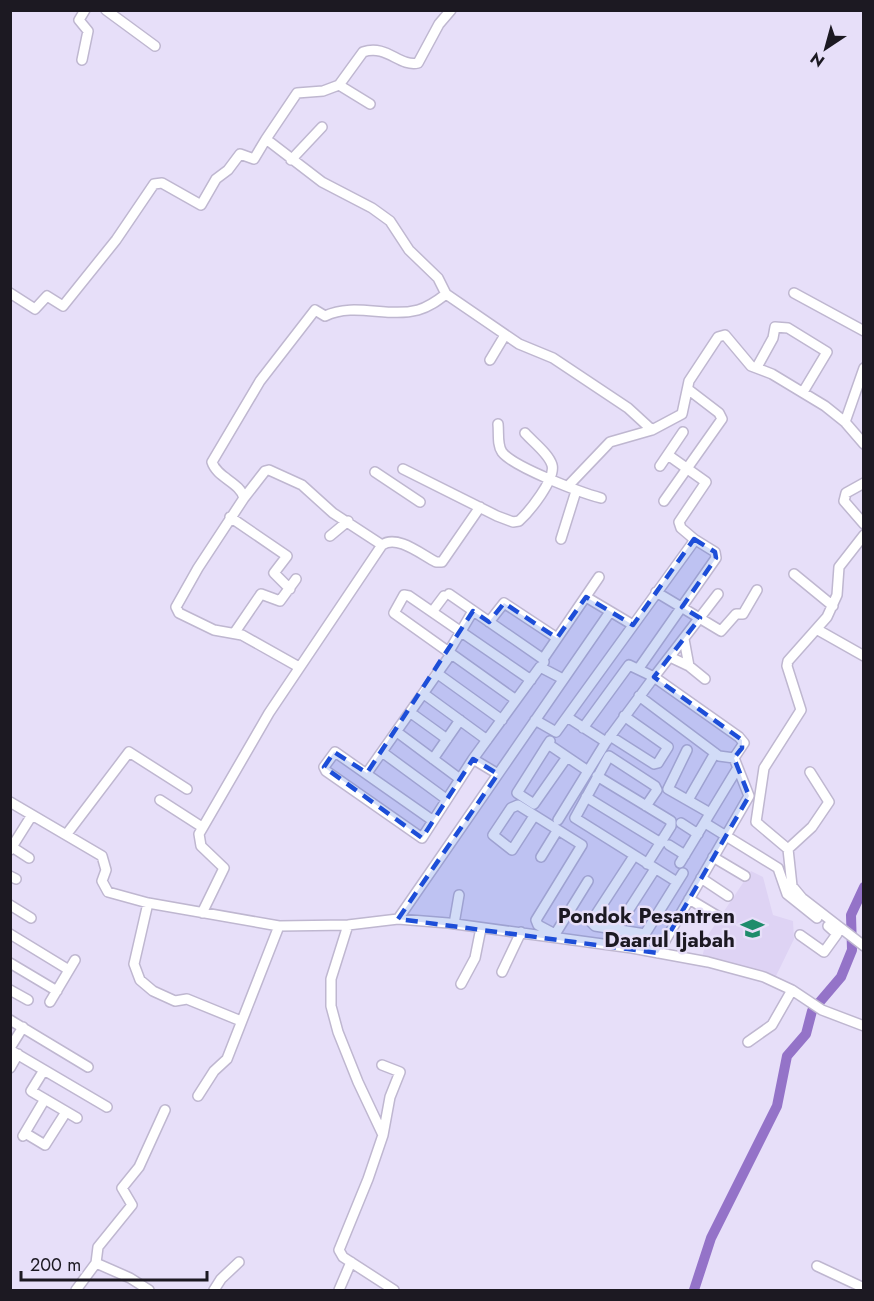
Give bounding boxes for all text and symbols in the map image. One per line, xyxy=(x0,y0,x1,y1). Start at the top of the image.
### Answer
north arrow xyxy=(796,18,856,78)
text: N xyxy=(806,47,829,73)
place label: Pondok Pesantren Daarul Ijabah xyxy=(558,901,735,955)
school or university icon: Pondok Pesantren Daarul Ijabah xyxy=(740,915,766,941)
scale bar xyxy=(21,1244,207,1282)
text: 200 m xyxy=(30,1252,81,1278)

